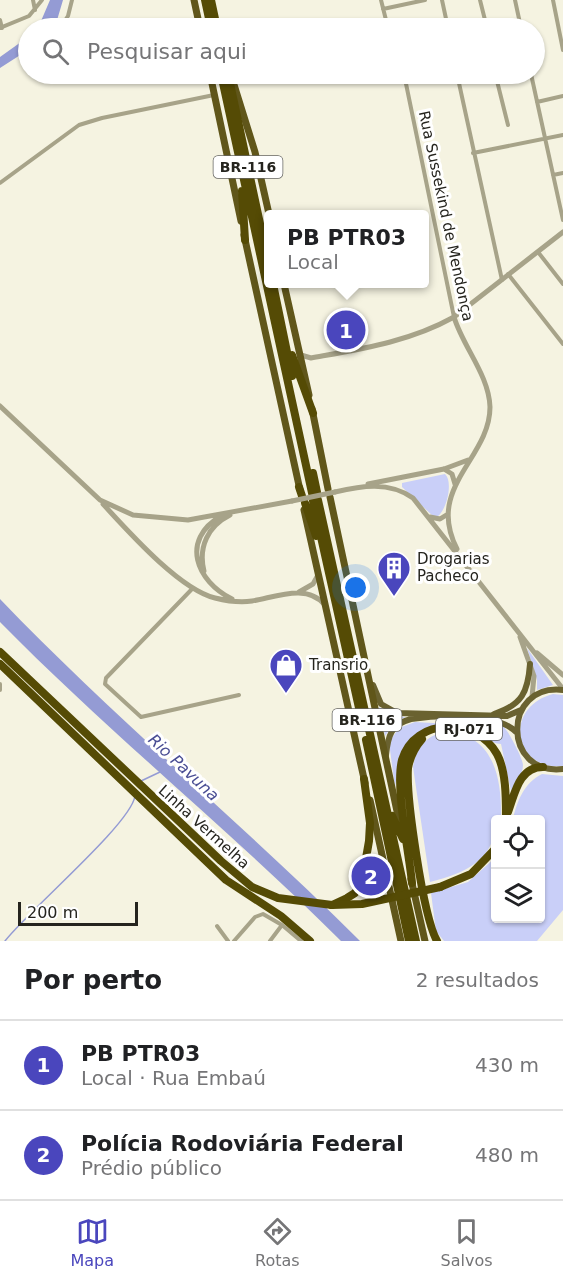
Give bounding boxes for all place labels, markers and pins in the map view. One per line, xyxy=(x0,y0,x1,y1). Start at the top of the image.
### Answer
pin: 1 xyxy=(326,308,366,352)
building icon: Drogarias Pacheco xyxy=(376,550,412,597)
place label: Drogarias Pacheco xyxy=(417,550,490,585)
shop icon: Transrio xyxy=(268,647,304,694)
place label: Transrio xyxy=(308,656,368,674)
pin: 2 xyxy=(352,854,391,898)

